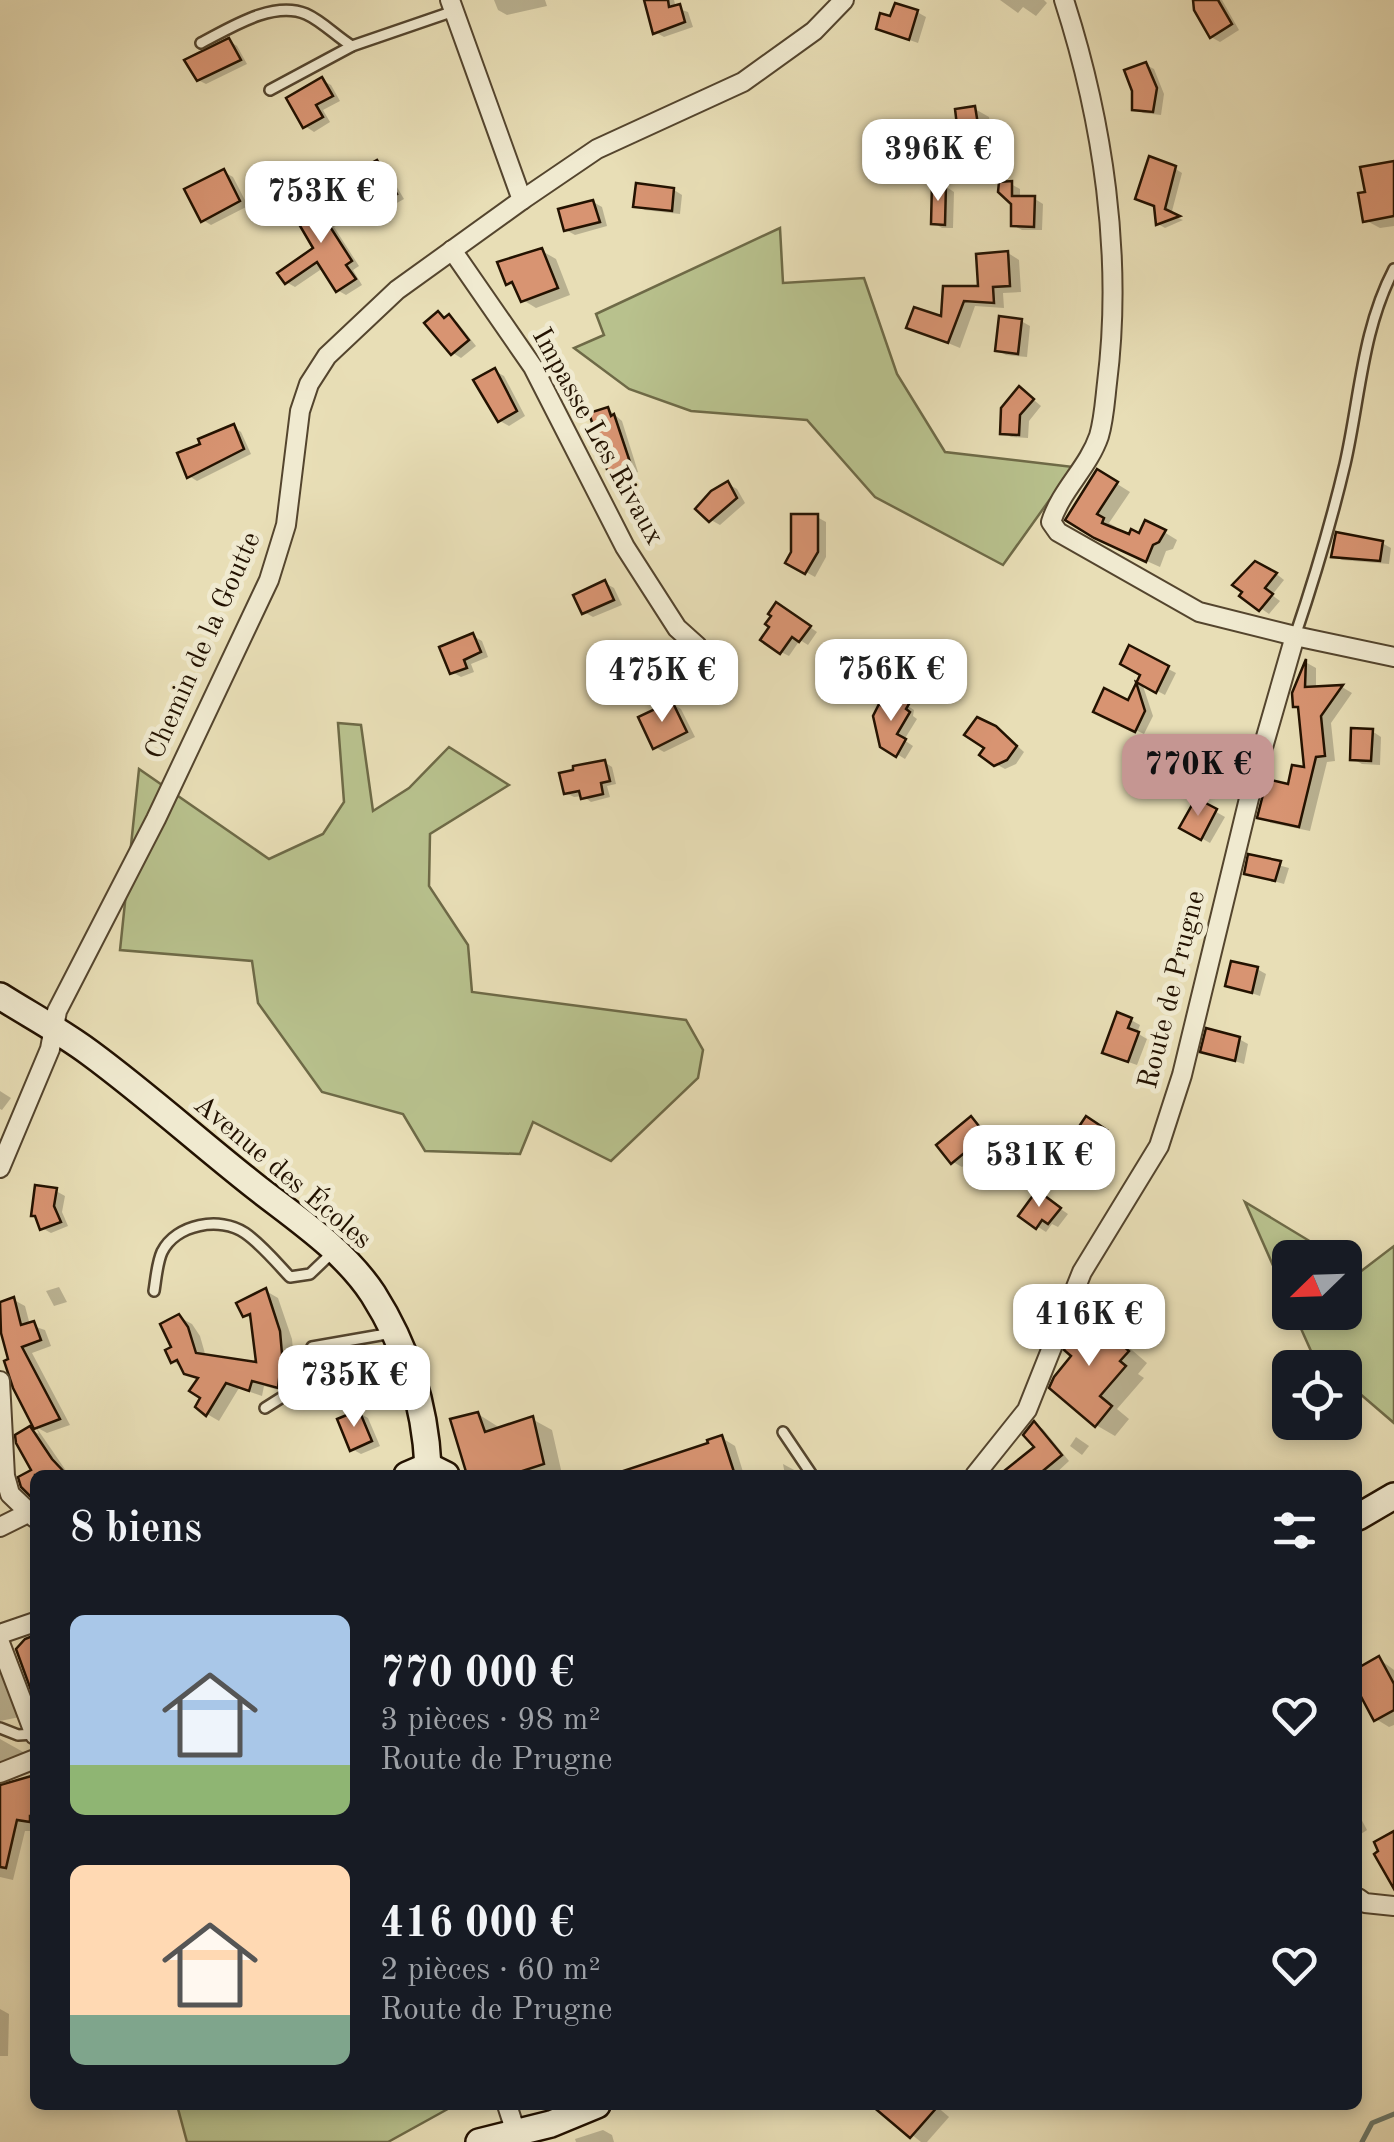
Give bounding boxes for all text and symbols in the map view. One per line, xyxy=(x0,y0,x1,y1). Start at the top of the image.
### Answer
pin: 396K € xyxy=(857,119,1019,204)
text: 396K € xyxy=(884,135,992,167)
pin: 753K € xyxy=(240,161,402,246)
text: 753K € xyxy=(267,177,375,209)
street label: Impasse Les Rivaux xyxy=(526,324,668,550)
street label: Chemin de la Goutte xyxy=(141,528,267,764)
pin: 756K € xyxy=(810,639,972,724)
pin: 475K € xyxy=(581,640,743,725)
text: 756K € xyxy=(837,655,945,687)
text: 475K € xyxy=(608,656,716,688)
pin: 770K € xyxy=(1117,734,1279,819)
text: 770K € xyxy=(1144,750,1252,782)
street label: Route de Prugne xyxy=(1135,888,1211,1092)
street label: Avenue des Écoles xyxy=(188,1087,379,1255)
pin: 531K € xyxy=(958,1125,1120,1210)
text: 531K € xyxy=(985,1141,1093,1173)
north arrow xyxy=(1272,1240,1362,1330)
map controls xyxy=(1272,1240,1362,1440)
pin: 416K € xyxy=(1008,1284,1170,1369)
text: 416K € xyxy=(1035,1300,1143,1332)
pin: 735K € xyxy=(273,1345,435,1430)
button: locate xyxy=(1272,1350,1362,1440)
text: 735K € xyxy=(300,1361,408,1393)
icon: filters xyxy=(1267,1503,1322,1558)
text: 8 biens xyxy=(70,1509,202,1551)
text: 770 000 € xyxy=(380,1654,574,1696)
icon: home xyxy=(150,1655,270,1775)
icon: heart xyxy=(1267,1688,1322,1743)
text: 3 pièces · 98 m² xyxy=(380,1705,601,1737)
text: Route de Prugne xyxy=(380,1745,612,1777)
text: 416 000 € xyxy=(380,1904,574,1946)
icon: home xyxy=(150,1905,270,2025)
icon: heart xyxy=(1267,1938,1322,1993)
text: 2 pièces · 60 m² xyxy=(380,1955,601,1987)
text: Route de Prugne xyxy=(380,1995,612,2027)

